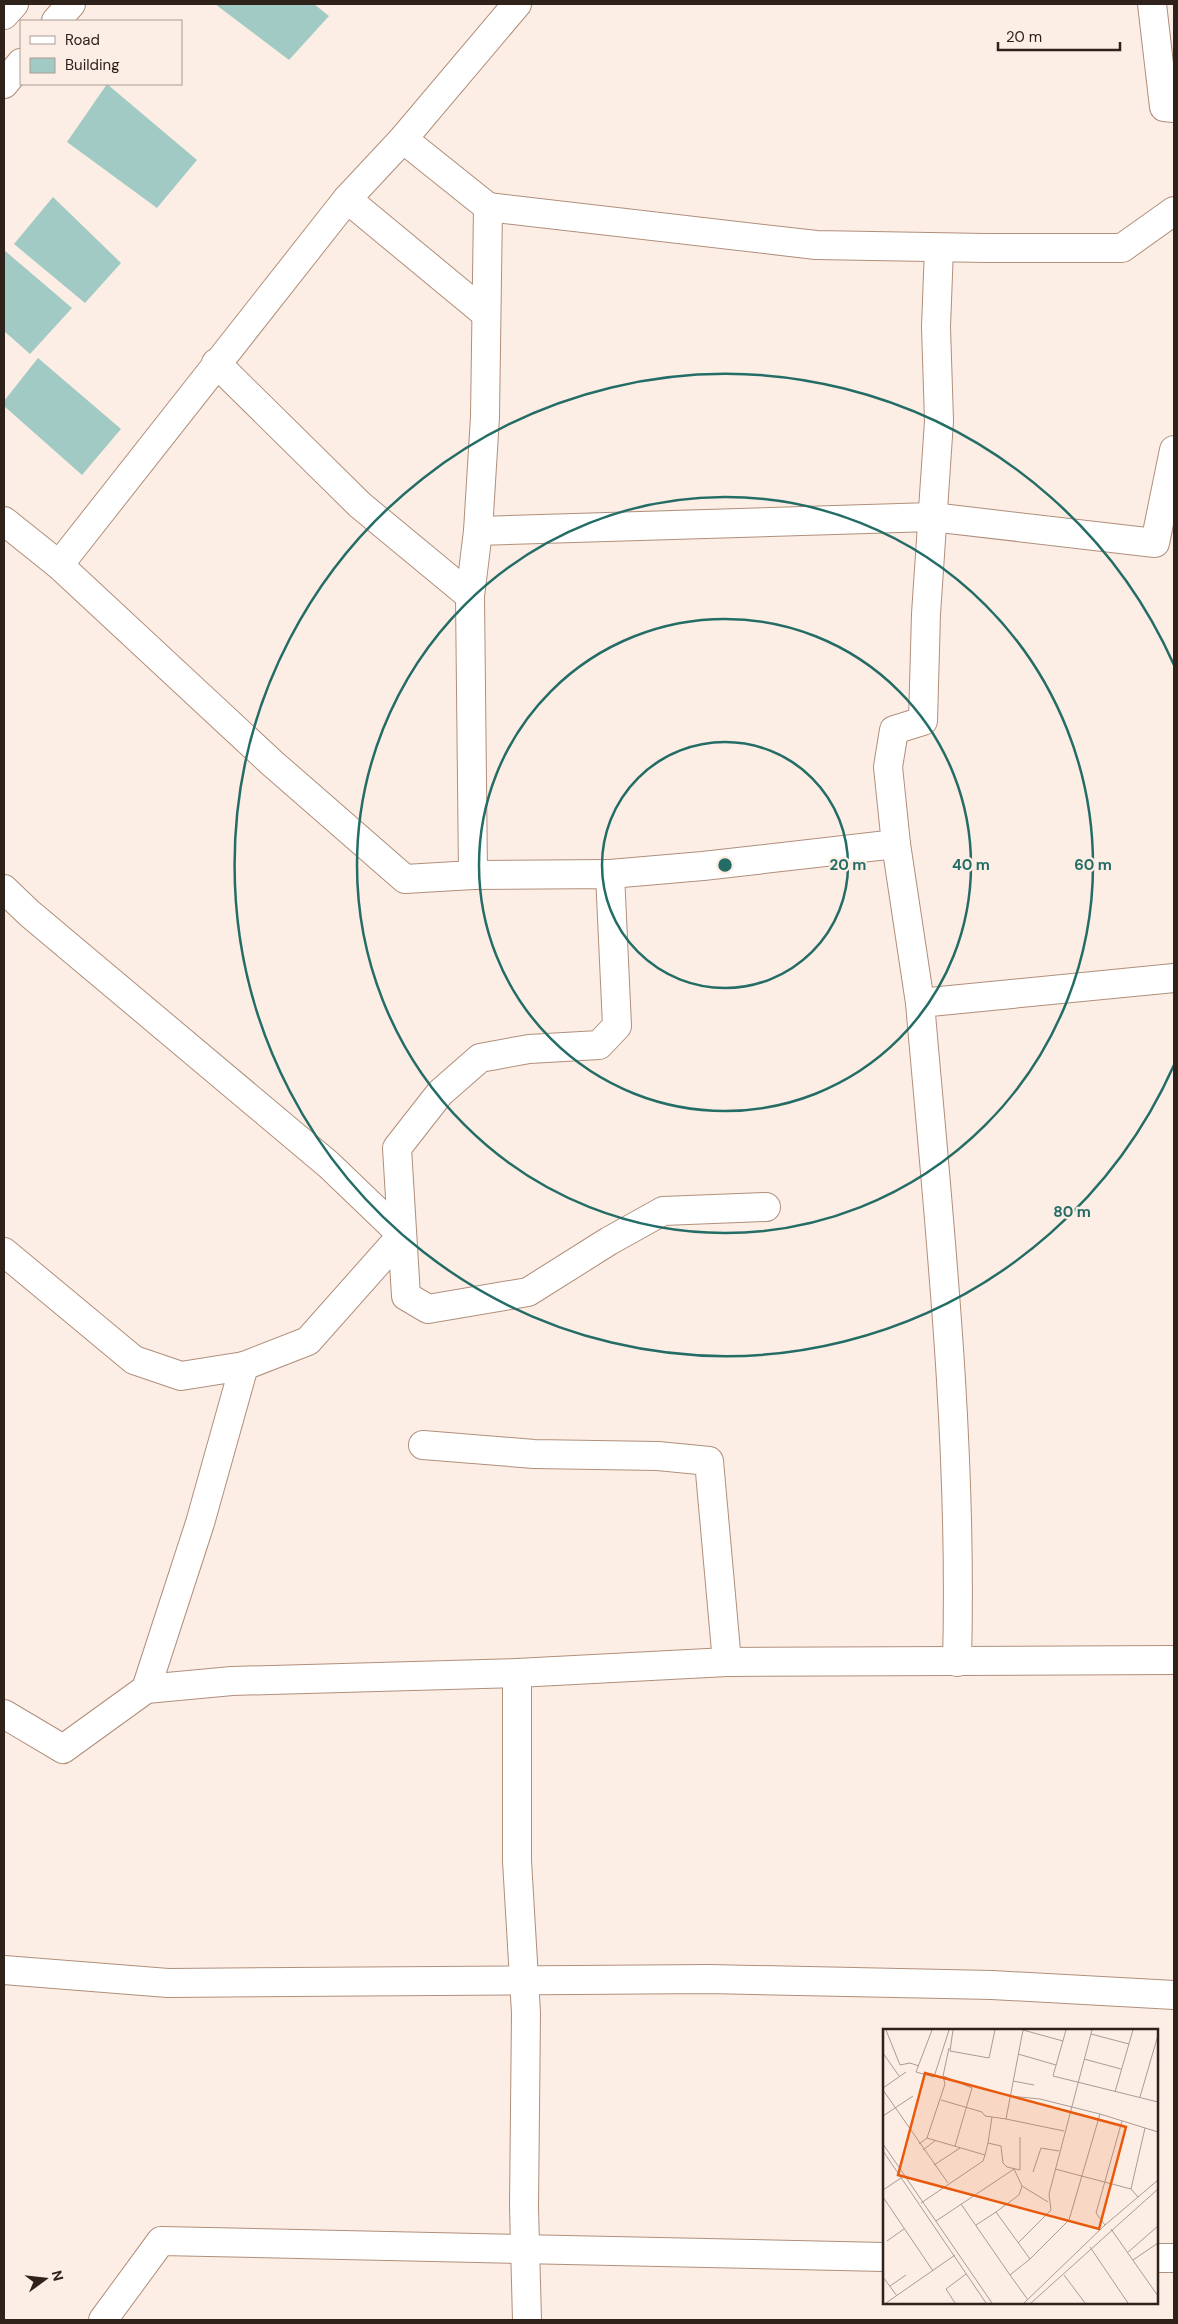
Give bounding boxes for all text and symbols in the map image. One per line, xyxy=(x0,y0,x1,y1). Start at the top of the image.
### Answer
legend xyxy=(20,20,182,85)
scale bar xyxy=(998,20,1120,52)
text: 20 m xyxy=(1006,27,1042,47)
text: Road xyxy=(65,30,100,50)
text: Building xyxy=(65,55,120,75)
text: 20 m xyxy=(830,855,866,875)
text: 40 m xyxy=(952,855,990,875)
text: 60 m xyxy=(1074,855,1112,875)
centre of rings xyxy=(716,856,734,874)
text: 80 m xyxy=(1053,1202,1091,1222)
inset map xyxy=(883,2029,1158,2304)
north arrow xyxy=(20,2254,70,2304)
text: N xyxy=(48,2268,68,2283)

